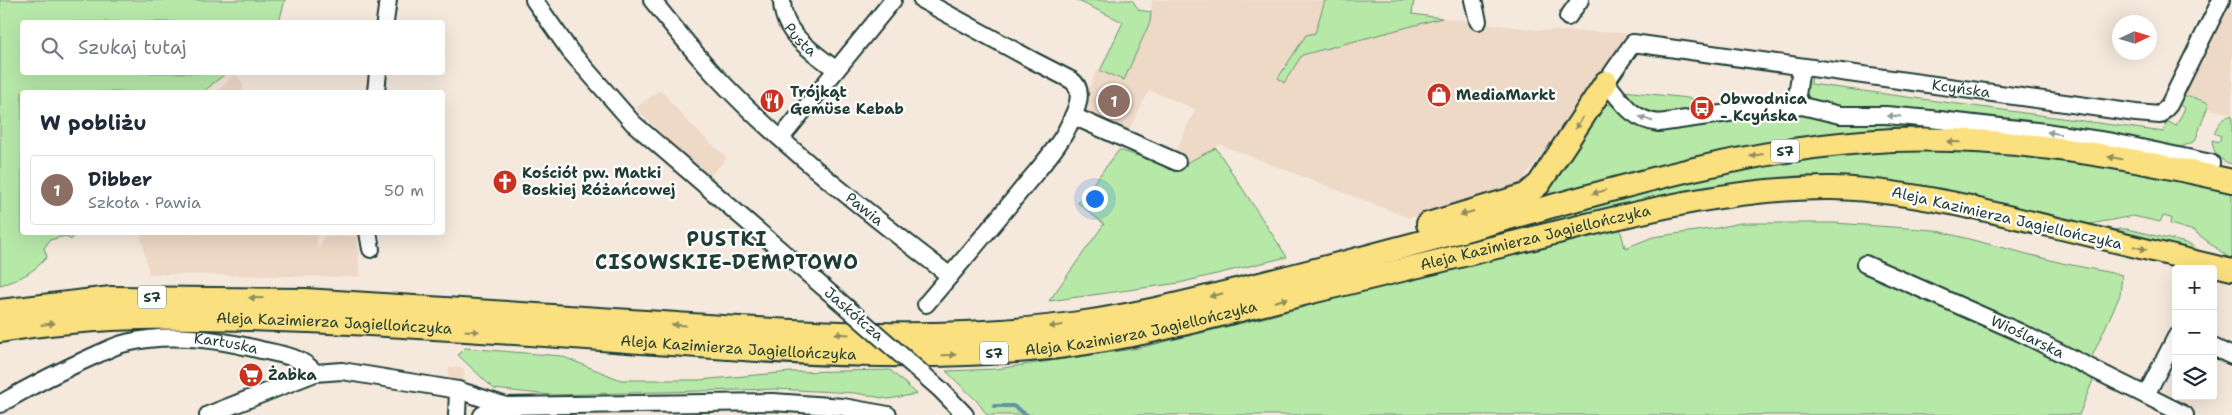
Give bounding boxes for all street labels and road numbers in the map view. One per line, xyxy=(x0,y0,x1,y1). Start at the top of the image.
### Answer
street label: Pusta xyxy=(779,19,821,61)
street label: Kcyńska xyxy=(1931,75,1992,103)
road number: S7 xyxy=(1771,140,1799,162)
street label: Aleja Kazimierza Jagiellończyka xyxy=(1890,182,2125,254)
street label: Pawia xyxy=(841,188,888,231)
street label: Aleja Kazimierza Jagiellończyka xyxy=(1418,200,1653,275)
street label: Jaskółcza xyxy=(820,283,889,346)
road number: S7 xyxy=(138,286,166,308)
street label: Aleja Kazimierza Jagiellończyka xyxy=(1024,296,1260,360)
street label: Aleja Kazimierza Jagiellończyka xyxy=(216,308,453,339)
street label: Wioślarska xyxy=(1988,311,2068,363)
street label: Kartuska xyxy=(193,328,261,359)
street label: Aleja Kazimierza Jagiellończyka xyxy=(620,331,857,365)
road number: S7 xyxy=(980,342,1008,364)

